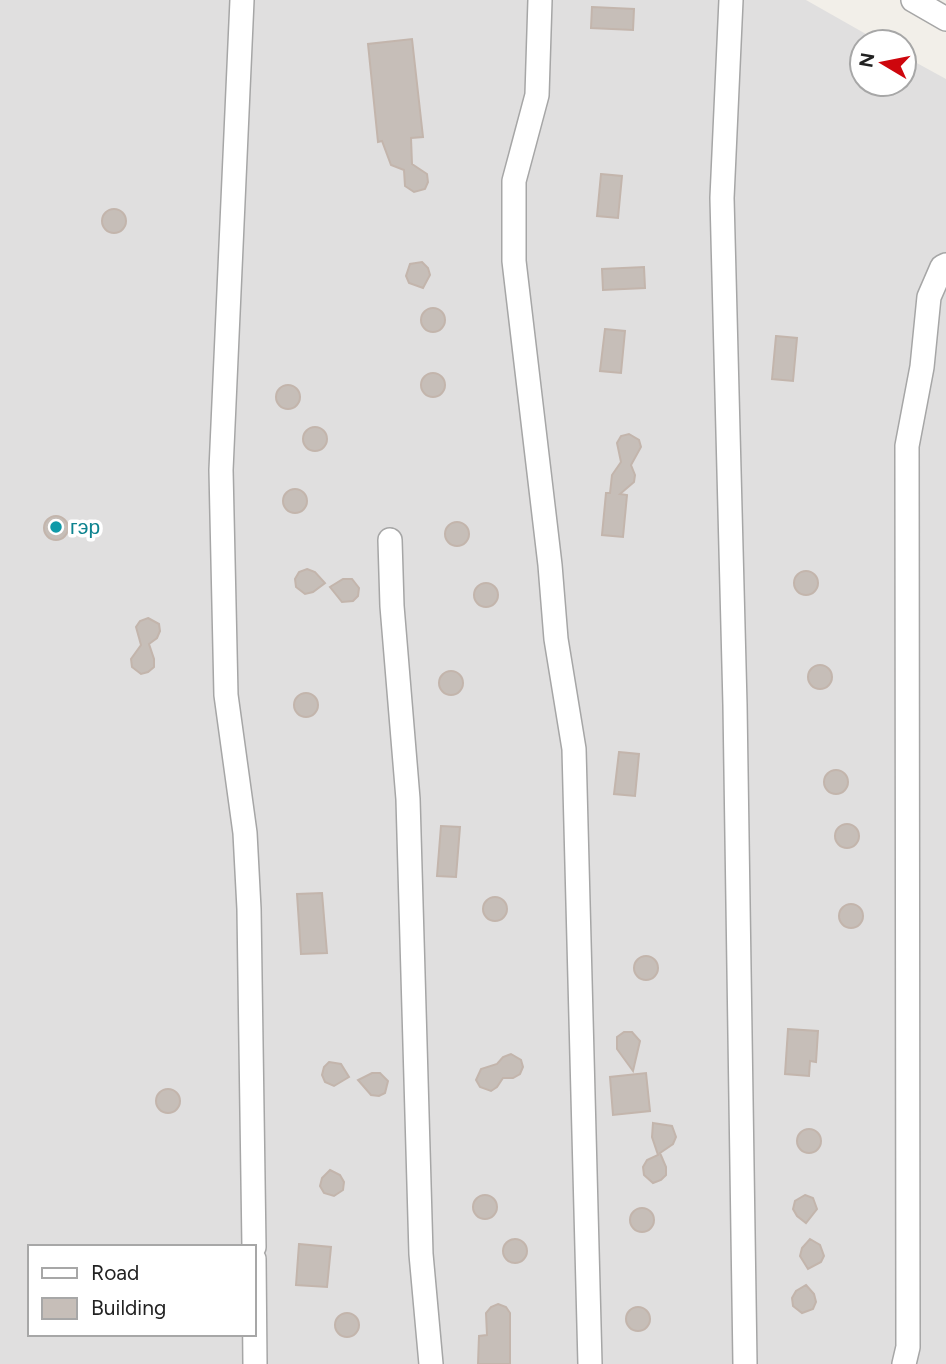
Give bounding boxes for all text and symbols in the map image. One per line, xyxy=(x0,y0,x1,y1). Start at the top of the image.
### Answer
north arrow xyxy=(848,28,918,98)
text: N xyxy=(854,51,879,69)
place label: гэр xyxy=(70,514,100,539)
marker: гэр xyxy=(48,519,64,535)
legend xyxy=(28,1245,256,1336)
text: Road xyxy=(91,1260,139,1285)
text: Building xyxy=(91,1295,166,1320)

